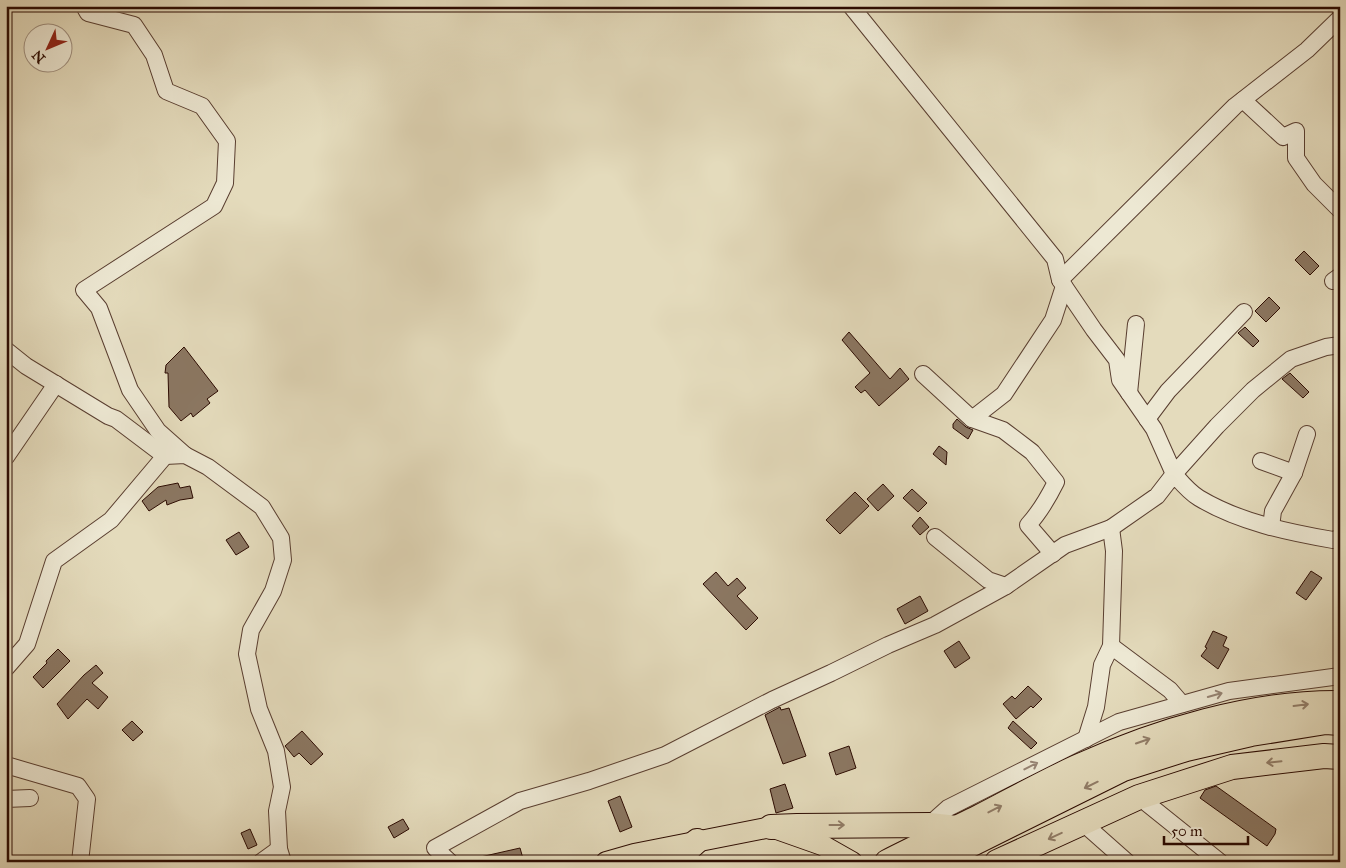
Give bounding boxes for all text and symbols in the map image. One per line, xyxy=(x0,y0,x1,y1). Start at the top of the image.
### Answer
north arrow xyxy=(22,22,72,72)
text: N xyxy=(29,46,49,67)
one-way arrow xyxy=(1206,690,1222,699)
one-way arrow xyxy=(1292,700,1308,710)
one-way arrow xyxy=(1134,736,1150,745)
one-way arrow xyxy=(1266,757,1282,767)
one-way arrow xyxy=(1024,761,1039,771)
one-way arrow xyxy=(1083,780,1098,790)
one-way arrow xyxy=(987,804,1002,813)
scale bar xyxy=(1164,813,1247,845)
one-way arrow xyxy=(829,820,845,830)
text: 50 m xyxy=(1171,822,1203,840)
one-way arrow xyxy=(1048,831,1063,841)

